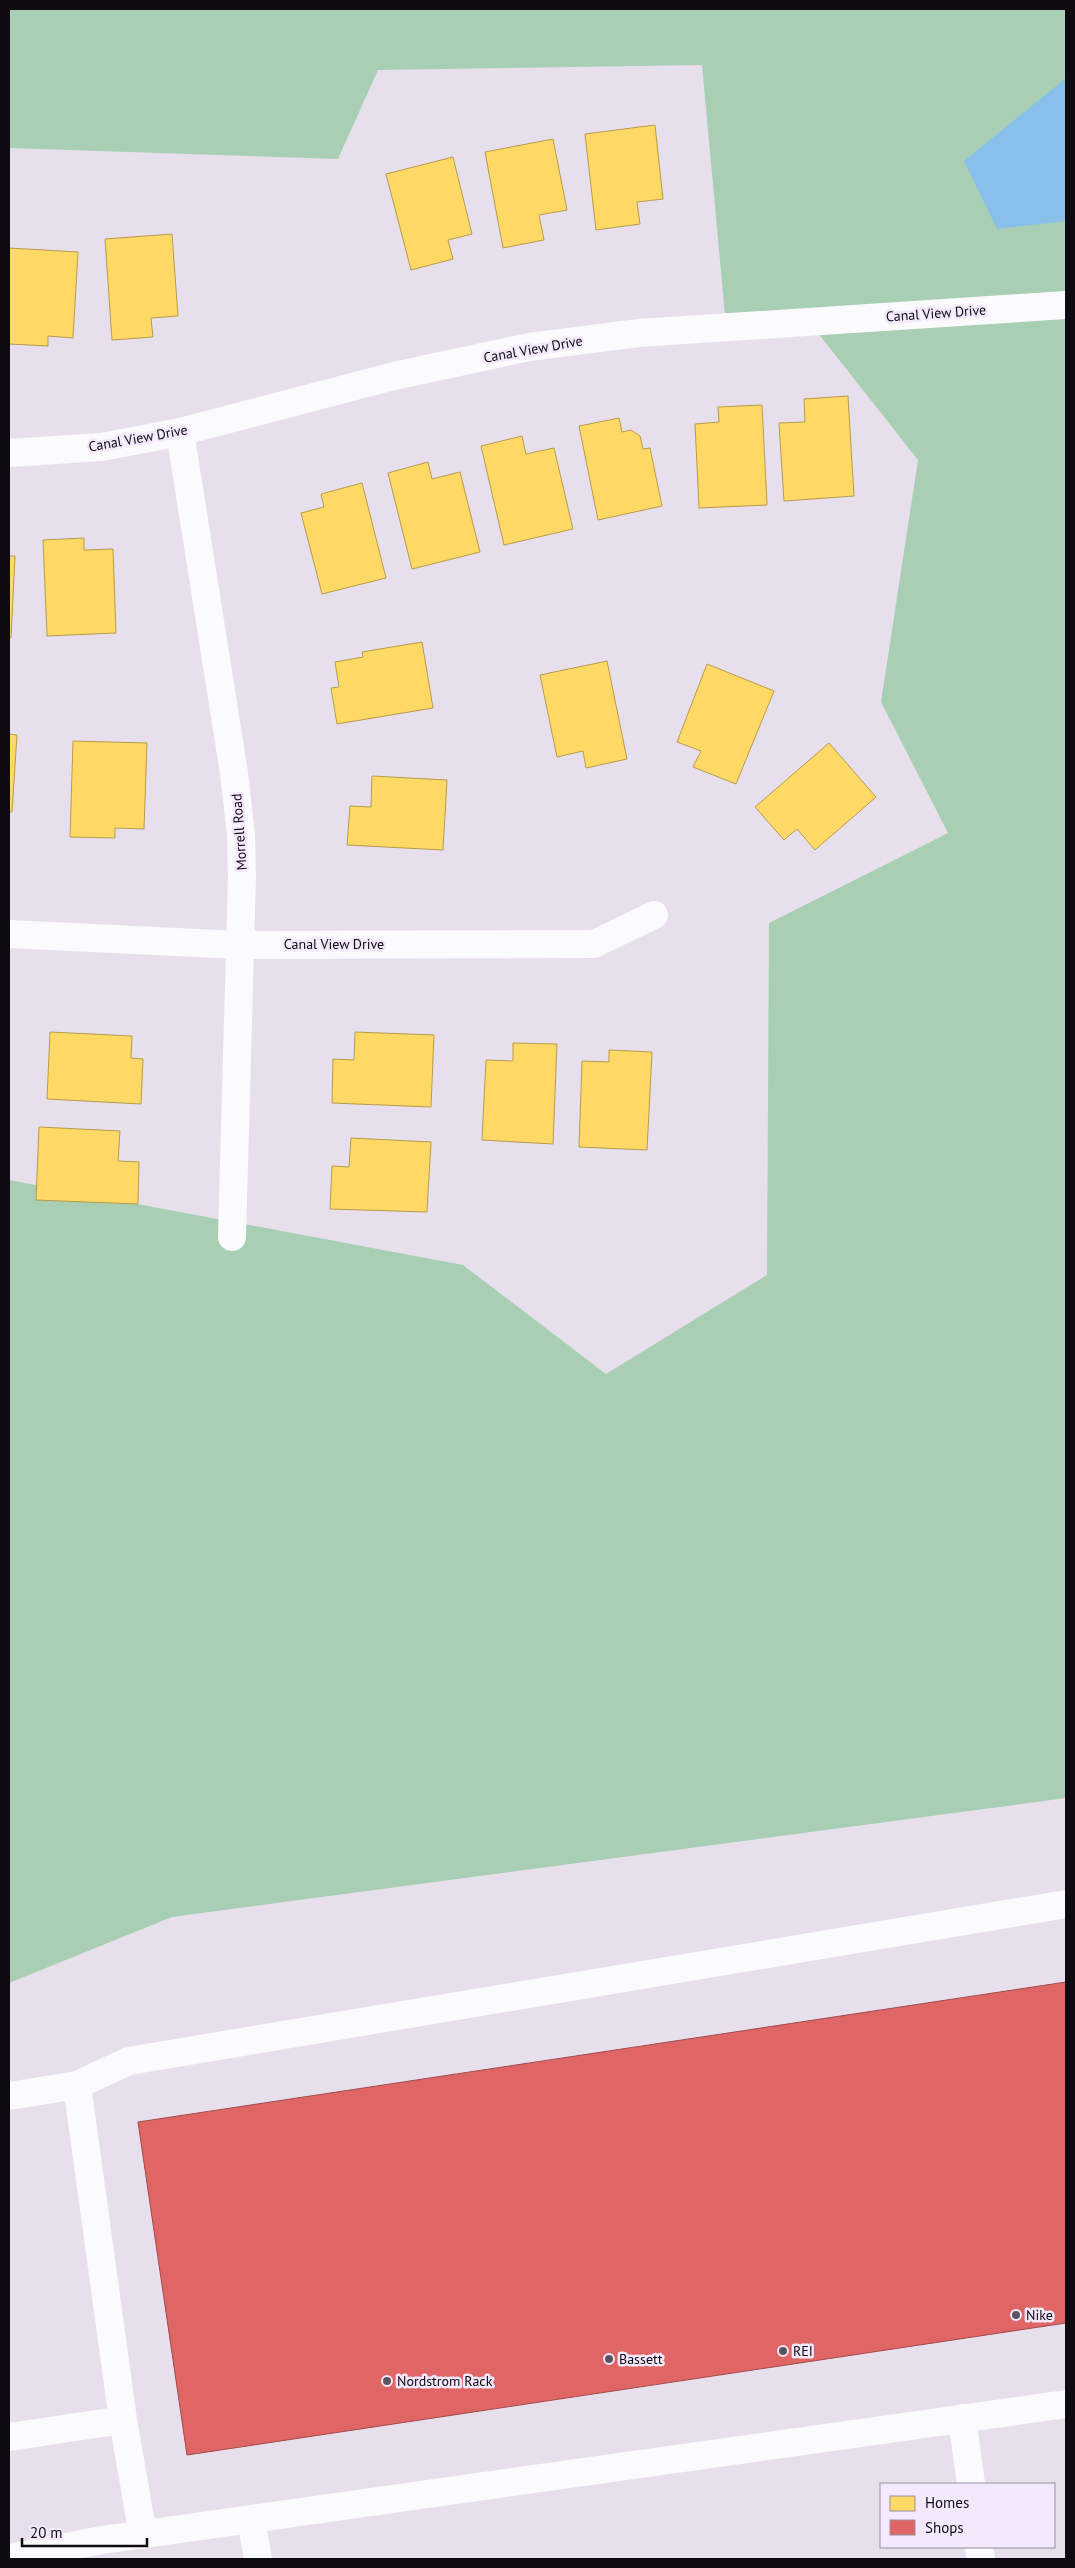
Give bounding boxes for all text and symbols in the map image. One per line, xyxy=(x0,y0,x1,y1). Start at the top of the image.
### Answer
street label: Canal View Drive xyxy=(885,301,987,325)
street label: Canal View Drive xyxy=(482,331,584,367)
street label: Canal View Drive xyxy=(87,420,189,456)
street label: Morrell Road xyxy=(227,793,251,871)
street label: Canal View Drive xyxy=(284,935,384,953)
place label: Nike xyxy=(1026,2306,1053,2324)
marker: Nike xyxy=(1010,2309,1022,2321)
place label: REI xyxy=(793,2342,813,2360)
marker: REI xyxy=(777,2345,789,2357)
place label: Bassett xyxy=(619,2350,663,2368)
marker: Bassett xyxy=(603,2353,615,2365)
place label: Nordstrom Rack xyxy=(397,2372,493,2390)
marker: Nordstrom Rack xyxy=(381,2375,393,2387)
legend xyxy=(880,2483,1055,2548)
text: Homes xyxy=(925,2493,969,2512)
scale bar xyxy=(22,2516,148,2548)
text: Shops xyxy=(925,2518,964,2537)
text: 20 m xyxy=(30,2523,63,2542)

